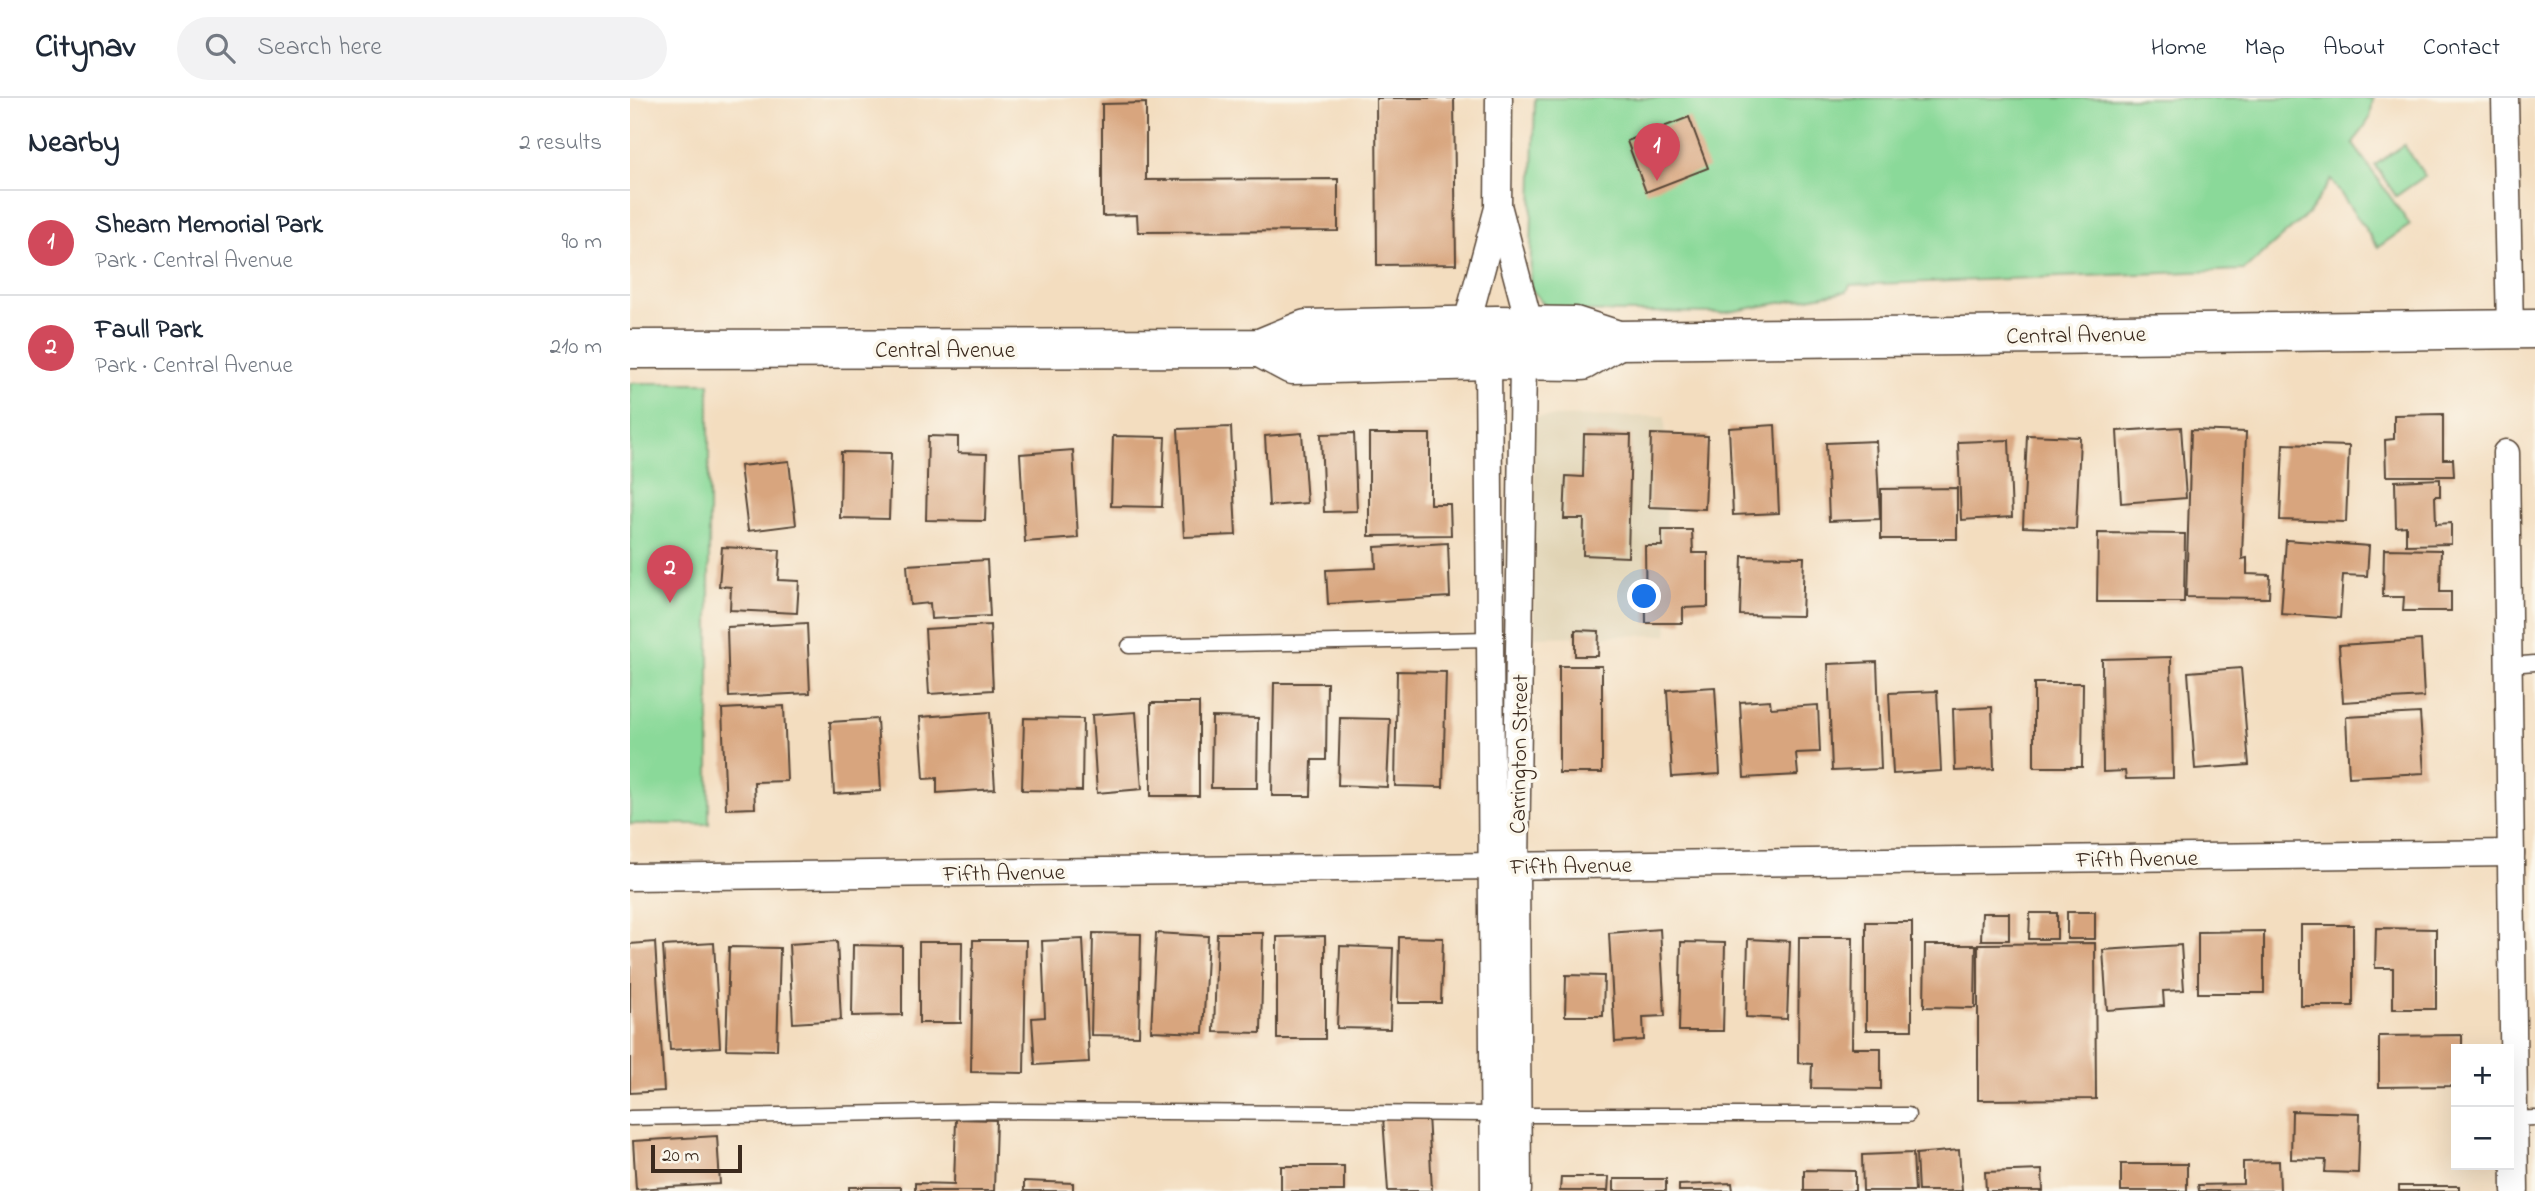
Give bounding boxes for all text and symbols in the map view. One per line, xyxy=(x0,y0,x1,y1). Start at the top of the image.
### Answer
search box xyxy=(177,17,667,80)
text: Citynav xyxy=(35,24,135,72)
icon: search xyxy=(201,29,239,67)
text: Search here xyxy=(257,29,382,67)
text: Home xyxy=(2151,31,2207,66)
text: Map xyxy=(2245,31,2285,66)
text: About xyxy=(2323,31,2385,66)
text: Contact xyxy=(2423,31,2500,66)
text: Nearby xyxy=(28,122,120,166)
pin: 1 xyxy=(1634,123,1680,181)
text: 2 results xyxy=(519,127,602,160)
text: Shearn Memorial Park xyxy=(95,207,323,245)
text: 1 xyxy=(47,226,55,259)
text: 90 m xyxy=(562,226,602,259)
text: Park · Central Avenue xyxy=(95,245,293,278)
text: Faull Park xyxy=(95,312,203,350)
street label: Central Avenue xyxy=(2006,319,2147,354)
text: 2 xyxy=(45,331,57,364)
text: 210 m xyxy=(550,331,602,364)
street label: Central Avenue xyxy=(875,335,1016,368)
text: Park · Central Avenue xyxy=(95,350,293,383)
pin: 2 xyxy=(647,545,693,603)
your location xyxy=(1627,579,1661,613)
street label: Carrington Street xyxy=(1503,674,1539,834)
street label: Fifth Avenue xyxy=(2075,843,2199,878)
street label: Fifth Avenue xyxy=(1509,850,1633,885)
street label: Fifth Avenue xyxy=(942,857,1066,892)
map controls xyxy=(2451,1044,2514,1170)
button: + xyxy=(2451,1044,2514,1107)
button: − xyxy=(2451,1107,2514,1170)
scale bar xyxy=(651,1142,742,1174)
text: 20 m xyxy=(662,1143,699,1170)

